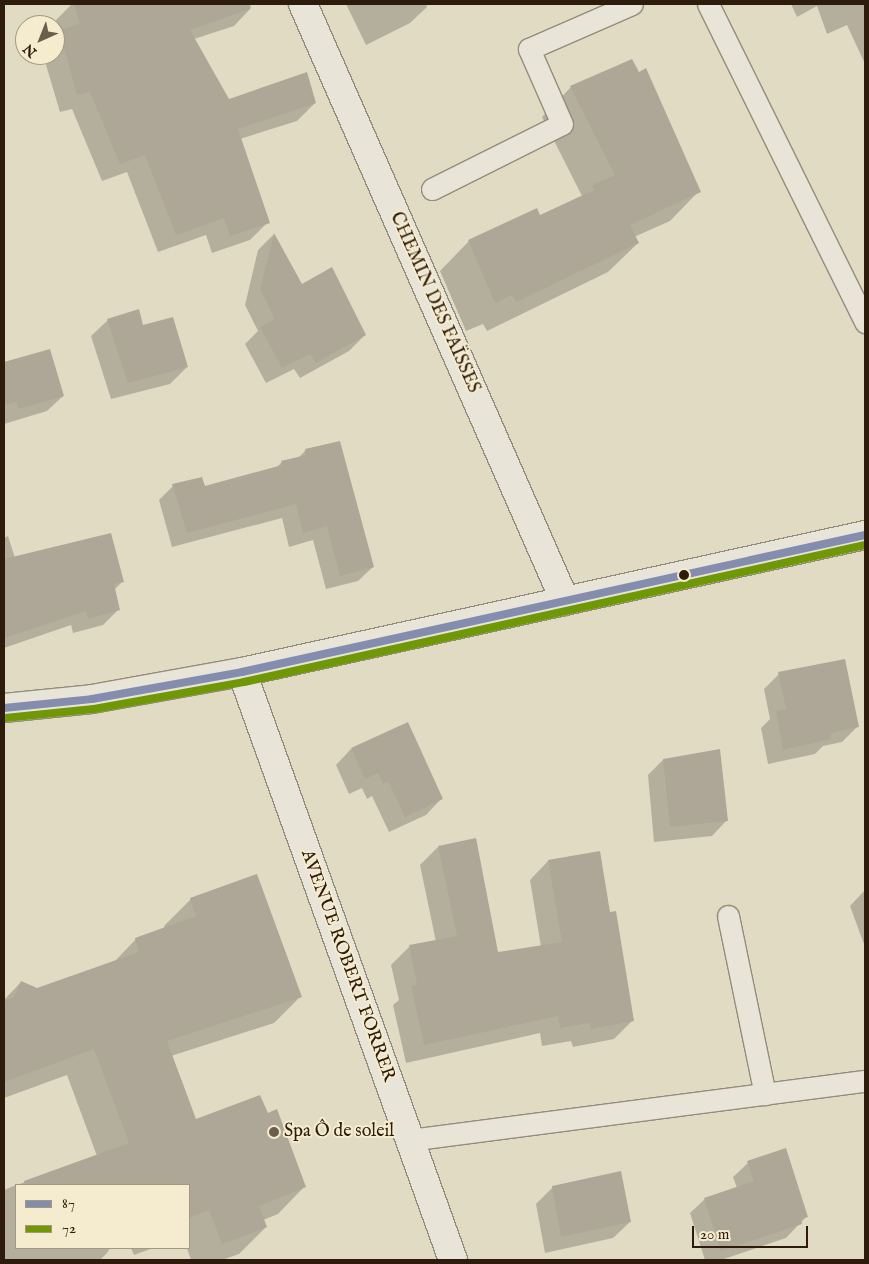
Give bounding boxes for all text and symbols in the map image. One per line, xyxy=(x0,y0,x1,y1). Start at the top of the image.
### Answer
north arrow xyxy=(15,15,65,65)
text: N xyxy=(20,39,41,61)
street label: CHEMIN DES FAÏSSES xyxy=(384,209,484,397)
unlabelled marker xyxy=(679,570,689,580)
street label: AVENUE ROBERT FORRER xyxy=(295,847,399,1085)
place label: Spa Ô de soleil xyxy=(284,1121,394,1143)
marker: Spa Ô de soleil xyxy=(268,1126,280,1138)
legend xyxy=(15,1184,190,1249)
text: 87 xyxy=(62,1194,75,1213)
scale bar xyxy=(694,1216,810,1248)
text: 72 xyxy=(62,1219,76,1238)
text: 20 m xyxy=(700,1225,729,1244)

